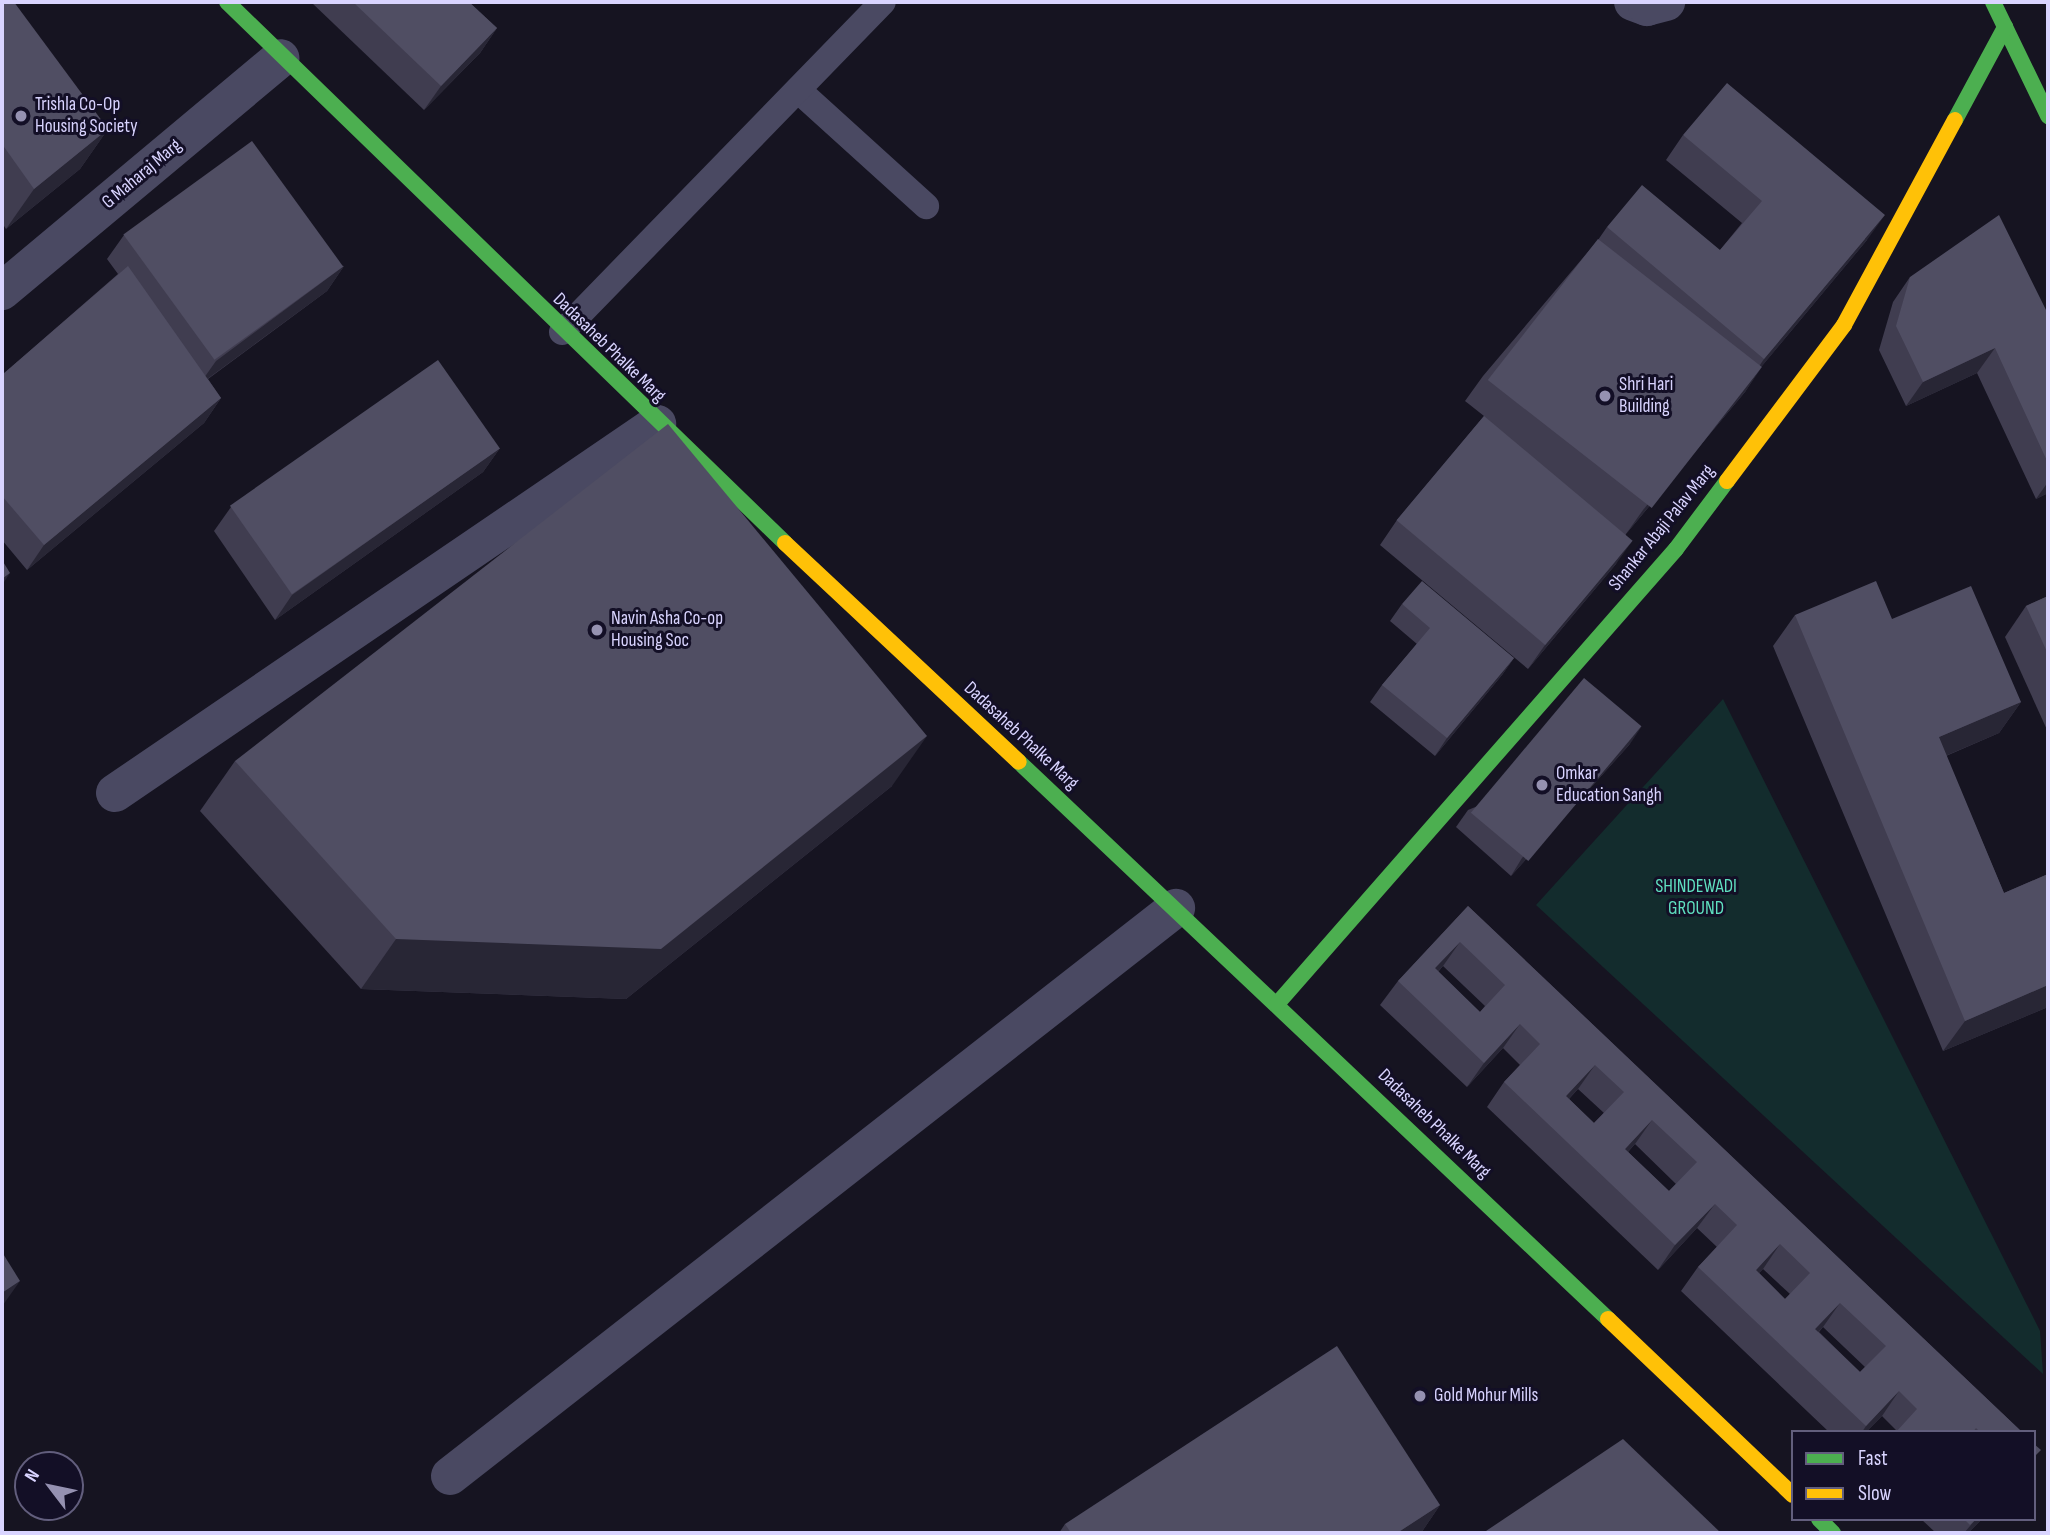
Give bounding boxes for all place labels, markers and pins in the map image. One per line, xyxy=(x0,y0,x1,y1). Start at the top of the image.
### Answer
place label: Trishla Co-Op Housing Society xyxy=(35,94,137,138)
marker: Trishla Co-Op Housing Society xyxy=(13,108,29,124)
place label: Shri Hari Building xyxy=(1619,374,1673,418)
marker: Shri Hari Building xyxy=(1597,388,1613,404)
place label: Navin Asha Co-op Housing Soc xyxy=(611,608,723,652)
marker: Navin Asha Co-op Housing Soc xyxy=(589,622,605,638)
place label: Omkar Education Sangh xyxy=(1556,763,1662,807)
marker: Omkar Education Sangh xyxy=(1534,777,1550,793)
place label: Gold Mohur Mills xyxy=(1434,1385,1538,1407)
marker: Gold Mohur Mills xyxy=(1412,1388,1428,1404)

